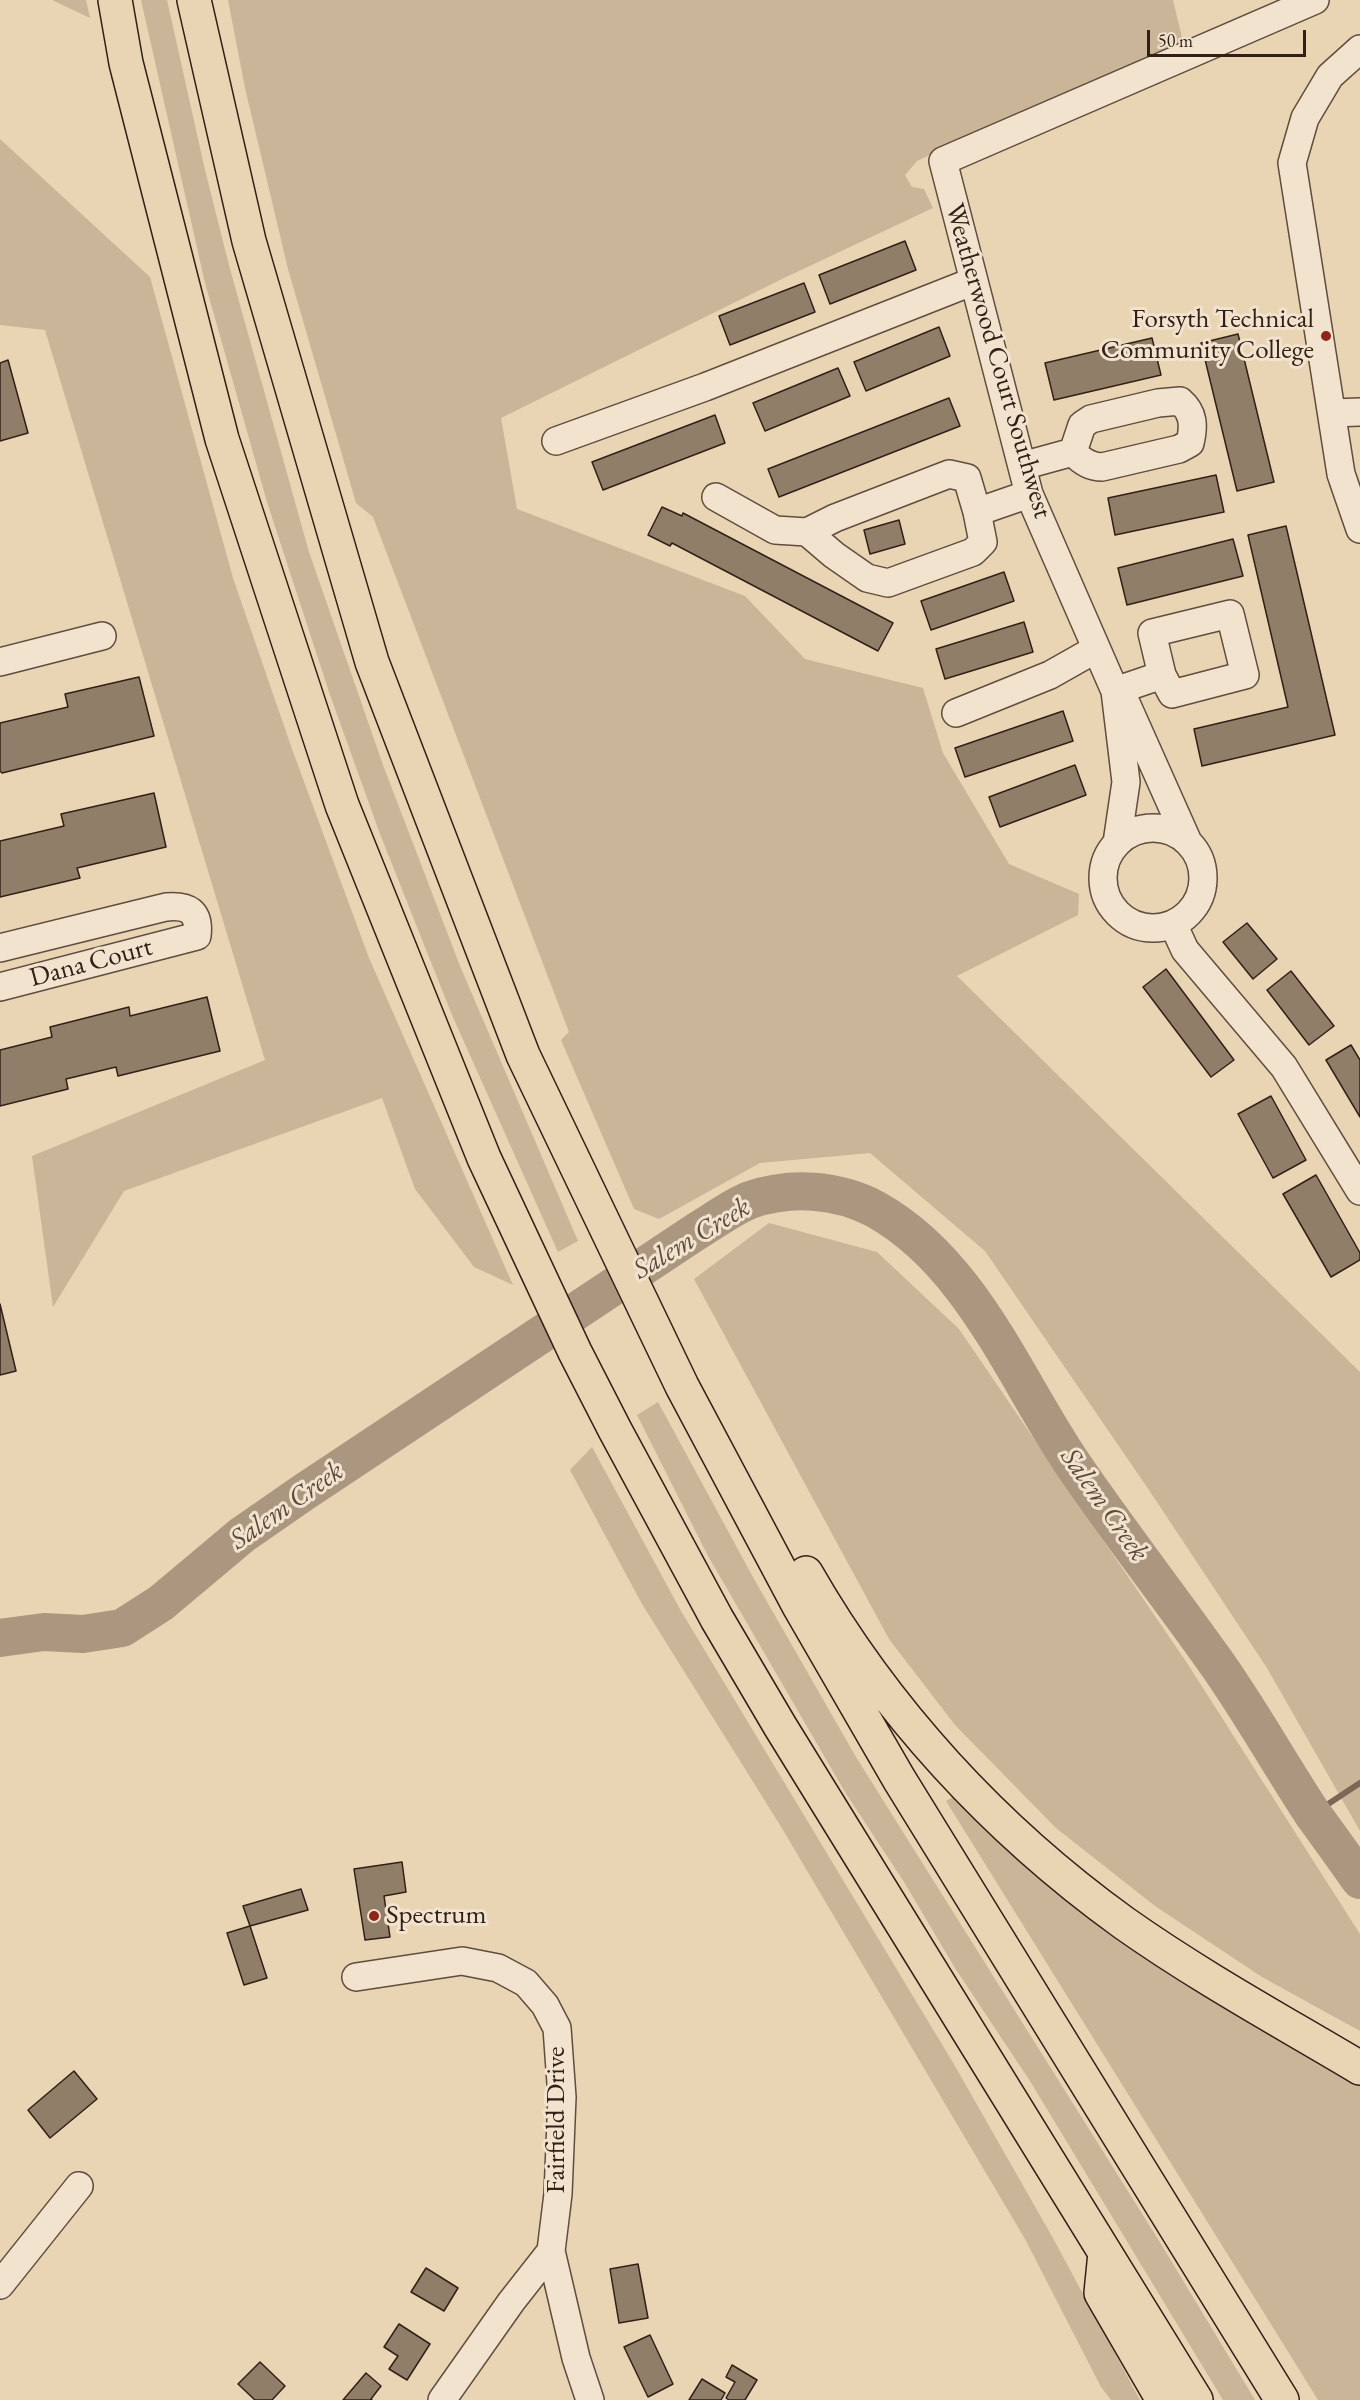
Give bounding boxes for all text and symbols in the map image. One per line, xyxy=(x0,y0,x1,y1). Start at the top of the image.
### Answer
scale bar xyxy=(1150,18,1309,56)
text: 50 m xyxy=(1158,29,1193,52)
street label: Weatherwood Court Southwest xyxy=(938,200,1058,522)
place label: Forsyth Technical Community College xyxy=(1101,304,1314,367)
marker: Forsyth Technical Community College xyxy=(1319,329,1333,343)
street label: Dana Court xyxy=(26,931,156,995)
water label: Salem Creek xyxy=(627,1191,757,1287)
water label: Salem Creek xyxy=(1053,1442,1155,1568)
water label: Salem Creek xyxy=(224,1455,350,1557)
place label: Spectrum xyxy=(386,1900,487,1932)
marker: Spectrum xyxy=(367,1909,381,1923)
street label: Fairfield Drive xyxy=(541,2046,573,2194)

